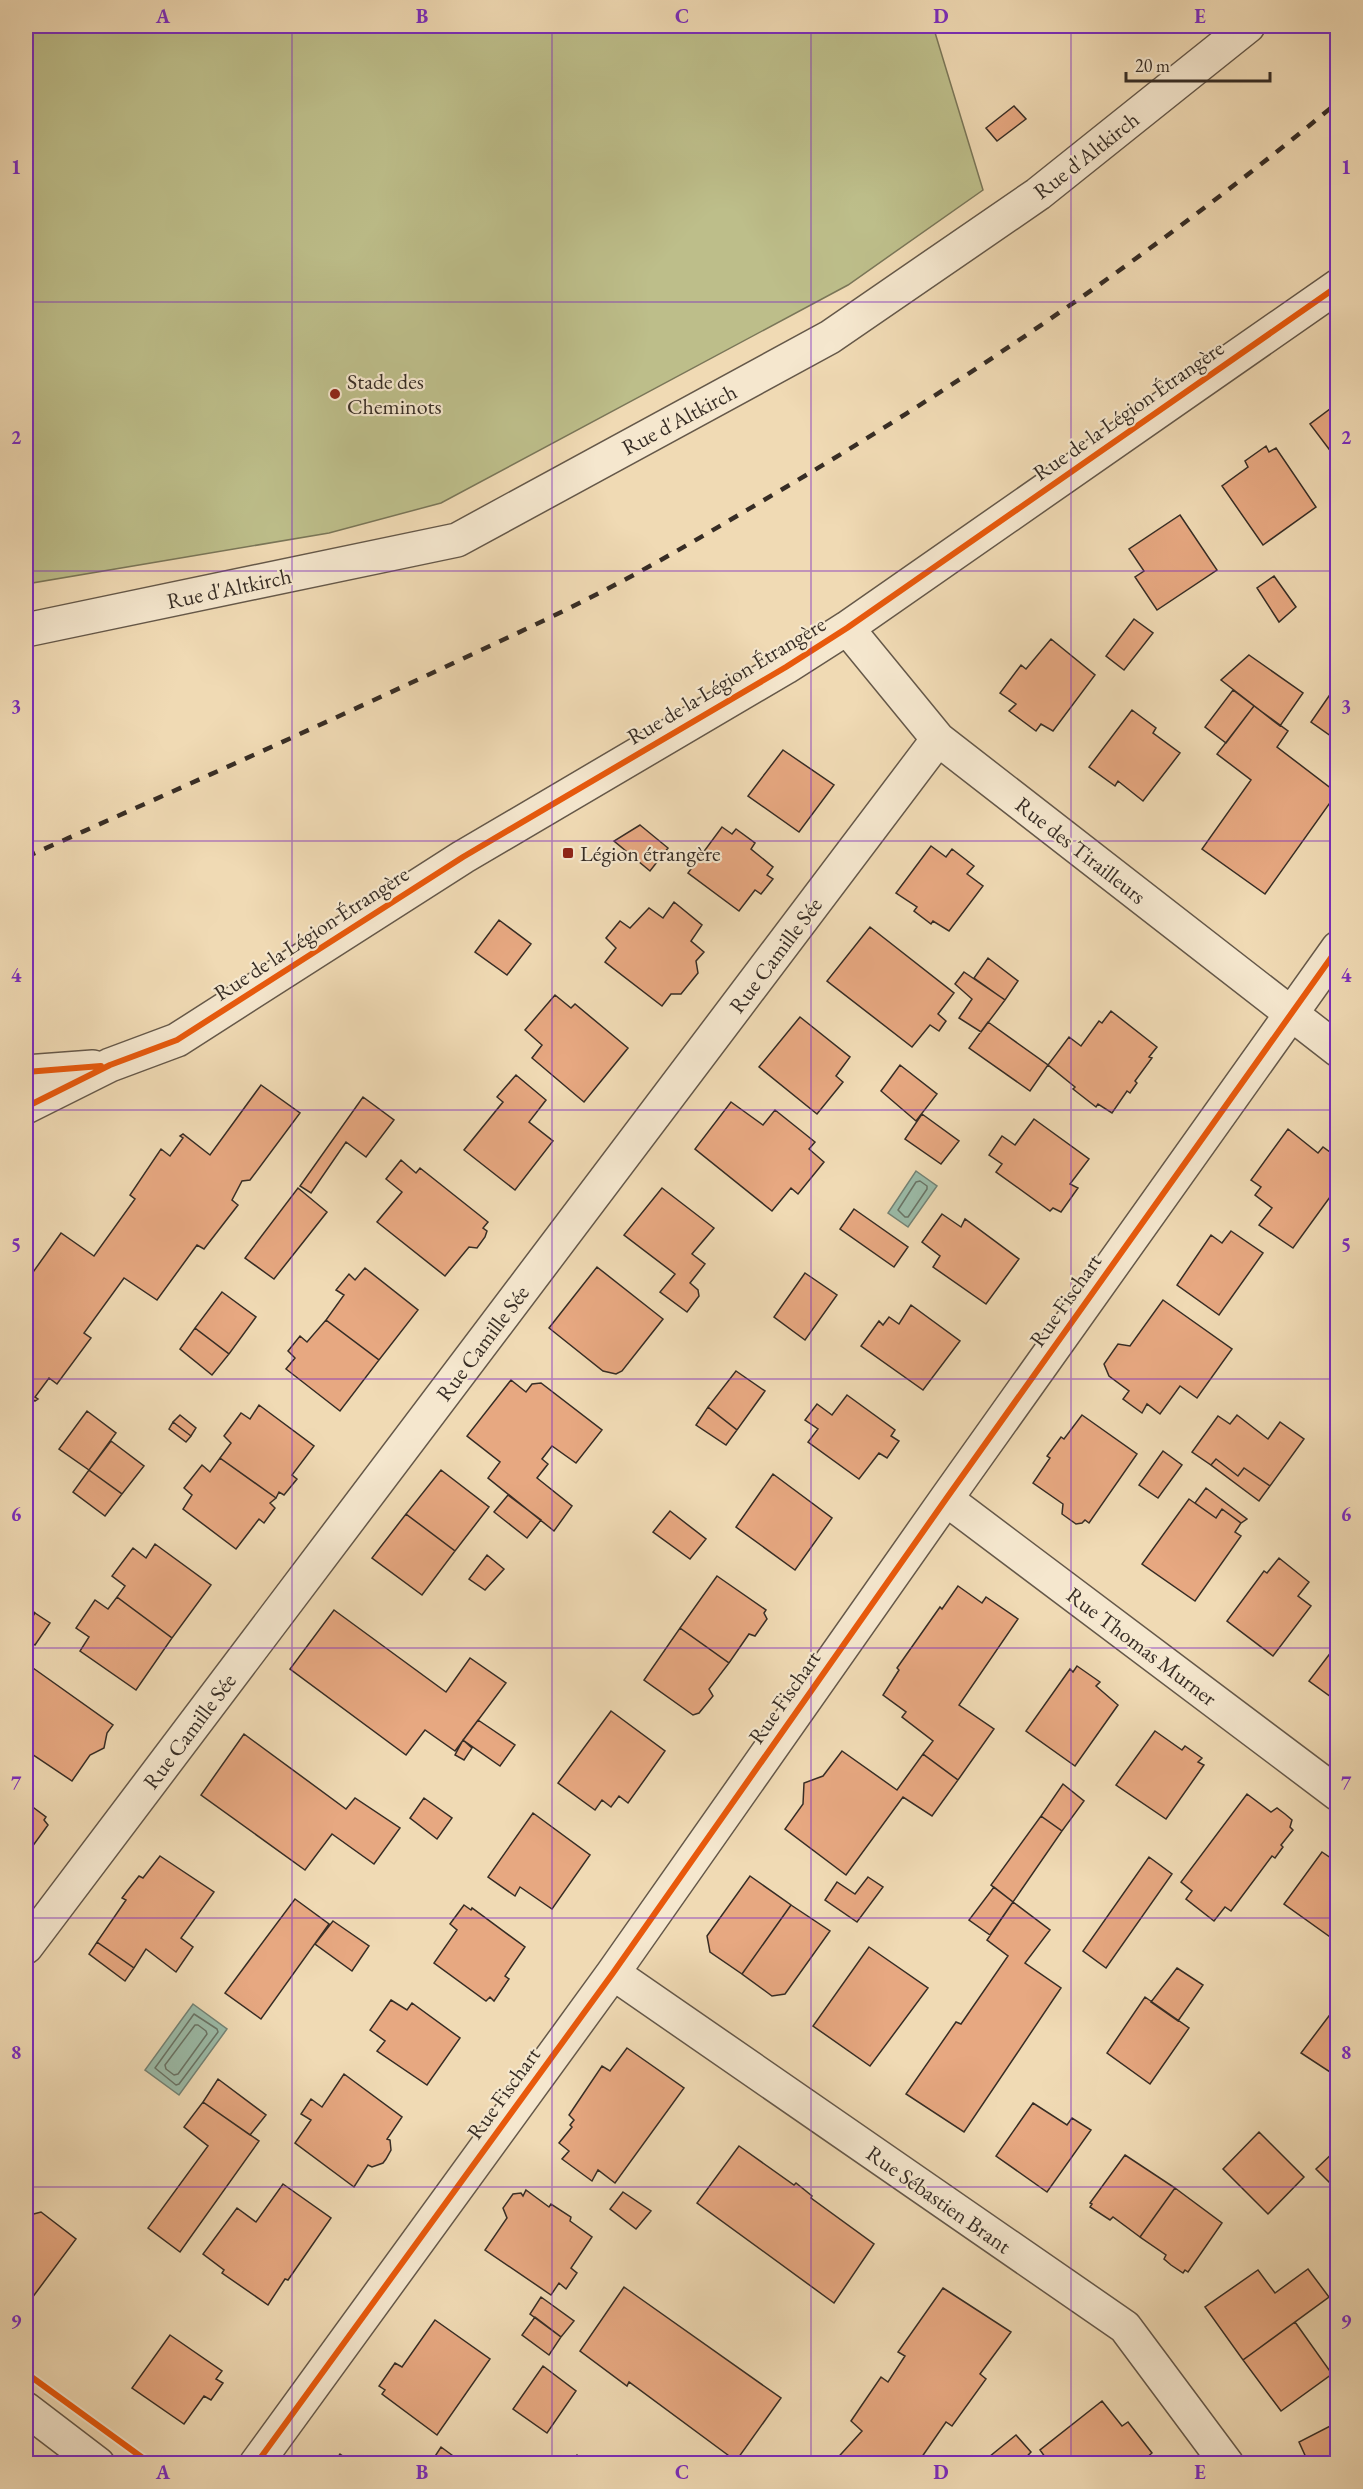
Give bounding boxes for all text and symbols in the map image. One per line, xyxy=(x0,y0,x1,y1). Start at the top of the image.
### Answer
text: A xyxy=(155,3,171,29)
text: B xyxy=(416,3,428,29)
text: C xyxy=(675,3,689,29)
text: D xyxy=(933,3,949,29)
text: E xyxy=(1194,3,1206,29)
scale bar xyxy=(1126,45,1270,83)
text: 20 m xyxy=(1135,54,1170,77)
street label: Rue d'Altkirch xyxy=(1028,105,1145,206)
text: 1 xyxy=(11,154,21,180)
text: 1 xyxy=(1341,154,1351,180)
street label: Rue de la Légion Étrangère xyxy=(1027,333,1230,487)
place label: Stade des Cheminots xyxy=(347,367,442,421)
street label: Rue d'Altkirch xyxy=(617,377,742,462)
marker: Stade des Cheminots xyxy=(328,387,342,401)
text: 2 xyxy=(11,424,22,450)
text: 2 xyxy=(1341,424,1352,450)
street label: Rue d'Altkirch xyxy=(164,561,294,616)
street label: Rue de la Légion Étrangère xyxy=(622,609,831,751)
text: 3 xyxy=(11,693,21,719)
text: 3 xyxy=(1341,693,1351,719)
street label: Rue des Tirailleurs xyxy=(1009,790,1152,911)
place label: Légion étrangère xyxy=(580,839,721,868)
marker: Légion étrangère xyxy=(561,846,575,860)
street label: Rue de la Légion Étrangère xyxy=(208,859,415,1007)
street label: Rue Camille Sée xyxy=(722,891,829,1019)
text: 4 xyxy=(11,962,22,988)
text: 4 xyxy=(1341,962,1352,988)
text: 5 xyxy=(11,1231,21,1257)
text: 5 xyxy=(1341,1231,1351,1257)
street label: Rue Fischart xyxy=(1023,1248,1108,1353)
street label: Rue Camille Sée xyxy=(429,1279,536,1407)
text: 6 xyxy=(11,1501,22,1527)
text: 6 xyxy=(1341,1501,1352,1527)
street label: Rue Thomas Murner xyxy=(1061,1580,1223,1713)
street label: Rue Fischart xyxy=(742,1645,827,1750)
street label: Rue Camille Sée xyxy=(136,1667,243,1795)
text: 7 xyxy=(11,1770,22,1796)
text: 7 xyxy=(1341,1770,1352,1796)
text: 8 xyxy=(11,2039,21,2065)
text: 8 xyxy=(1341,2039,1351,2065)
street label: Rue Fischart xyxy=(460,2041,547,2145)
street label: Rue Sébastien Brant xyxy=(861,2139,1017,2260)
text: 9 xyxy=(11,2308,22,2334)
text: 9 xyxy=(1341,2308,1352,2334)
text: A xyxy=(155,2459,171,2485)
text: B xyxy=(416,2459,428,2485)
text: C xyxy=(675,2459,689,2485)
text: D xyxy=(933,2459,949,2485)
text: E xyxy=(1194,2459,1206,2485)

